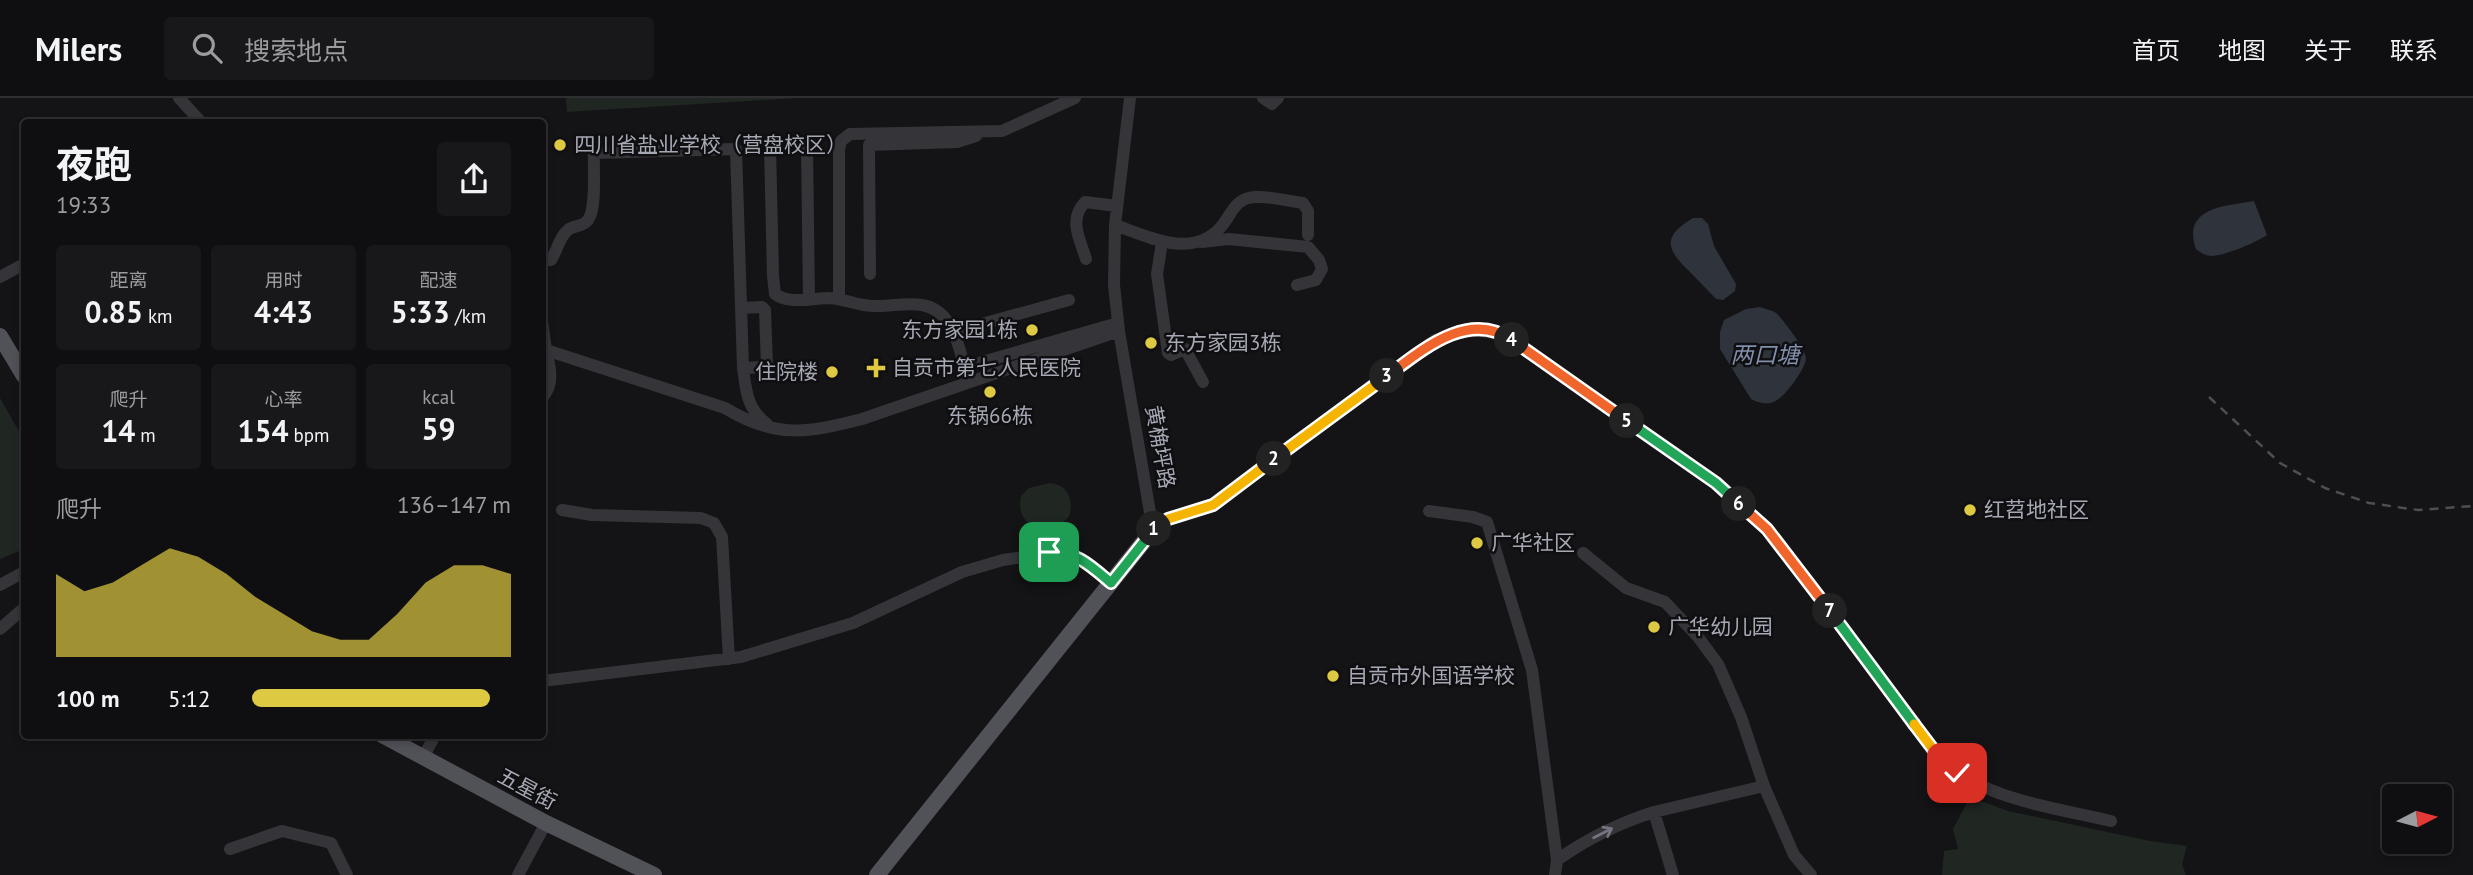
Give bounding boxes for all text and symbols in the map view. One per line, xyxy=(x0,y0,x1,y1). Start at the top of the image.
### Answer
search box xyxy=(164,17,654,80)
text: Milers xyxy=(35,27,122,70)
icon: search xyxy=(188,29,226,67)
text: 搜索地点 xyxy=(244,34,348,67)
text: 首页 xyxy=(2132,35,2180,66)
text: 地图 xyxy=(2218,35,2266,66)
text: 关于 xyxy=(2304,35,2352,66)
text: 联系 xyxy=(2390,35,2438,66)
place label: 四川省盐业学校（营盘校区） xyxy=(574,131,847,158)
marker: 四川省盐业学校（营盘校区） xyxy=(552,137,568,153)
text: 夜跑 xyxy=(56,139,132,188)
button: share xyxy=(437,142,511,216)
text: 19:33 xyxy=(56,190,111,219)
text: 距离 xyxy=(109,268,148,292)
text: 用时 xyxy=(264,268,303,292)
text: 配速 xyxy=(419,268,458,292)
text: 0.85 xyxy=(84,292,143,331)
text: 4:43 xyxy=(254,292,313,331)
text: 5:33 xyxy=(391,292,450,331)
text: km xyxy=(143,304,173,328)
text: /km xyxy=(450,304,486,328)
place label: 东方家园1栋 xyxy=(902,316,1018,343)
marker: 东方家园1栋 xyxy=(1024,322,1040,338)
pin: 4 xyxy=(1494,322,1530,358)
text: 4 xyxy=(1506,327,1517,351)
place label: 东方家园3栋 xyxy=(1165,329,1281,356)
marker: 东方家园3栋 xyxy=(1143,335,1159,351)
water label: 两口塘 xyxy=(1731,340,1804,369)
place label: 自贡市第七人民医院 xyxy=(892,354,1081,381)
place label: 住院楼 xyxy=(755,358,818,385)
marker: 自贡市第七人民医院 xyxy=(866,358,886,378)
pin: 3 xyxy=(1370,358,1404,394)
text: 3 xyxy=(1381,363,1392,387)
marker: 住院楼 xyxy=(824,364,840,380)
marker: 东锅66栋 xyxy=(982,384,998,400)
text: kcal xyxy=(422,385,455,409)
text: 爬升 xyxy=(109,387,148,411)
text: 心率 xyxy=(264,387,303,411)
place label: 东锅66栋 xyxy=(947,402,1033,429)
street label: 黄桷坪路 xyxy=(1140,403,1181,491)
pin: 5 xyxy=(1610,404,1644,438)
text: 5 xyxy=(1621,408,1632,432)
text: 59 xyxy=(421,409,456,448)
text: 14 xyxy=(101,411,135,450)
text: 154 xyxy=(237,411,288,450)
text: m xyxy=(135,423,156,447)
text: bpm xyxy=(288,423,330,447)
pin: 2 xyxy=(1256,442,1292,476)
text: 2 xyxy=(1268,446,1279,470)
pin: 6 xyxy=(1722,486,1756,522)
text: 136–147 m xyxy=(397,490,511,519)
text: 6 xyxy=(1733,491,1744,515)
text: 爬升 xyxy=(56,494,102,523)
place label: 红苕地社区 xyxy=(1984,496,2089,523)
marker: 红苕地社区 xyxy=(1962,502,1978,518)
pin: 1 xyxy=(1136,512,1172,546)
text: 1 xyxy=(1148,516,1159,540)
pin xyxy=(1019,522,1079,582)
place label: 广华社区 xyxy=(1491,529,1575,556)
icon: arrive xyxy=(1030,533,1068,571)
marker: 广华社区 xyxy=(1469,535,1485,551)
pin: 7 xyxy=(1812,594,1848,628)
text: 7 xyxy=(1824,598,1835,622)
place label: 广华幼儿园 xyxy=(1668,613,1773,640)
marker: 广华幼儿园 xyxy=(1646,619,1662,635)
place label: 自贡市外国语学校 xyxy=(1347,662,1515,689)
marker: 自贡市外国语学校 xyxy=(1325,668,1341,684)
text: 100 m xyxy=(56,684,119,713)
text: 5:12 xyxy=(168,684,211,713)
pin xyxy=(1927,743,1987,803)
icon: check xyxy=(1938,754,1976,792)
street label: 五星街 xyxy=(493,762,561,815)
north arrow xyxy=(2382,784,2452,854)
map controls xyxy=(2382,784,2452,854)
one-way arrow xyxy=(1592,826,1613,840)

